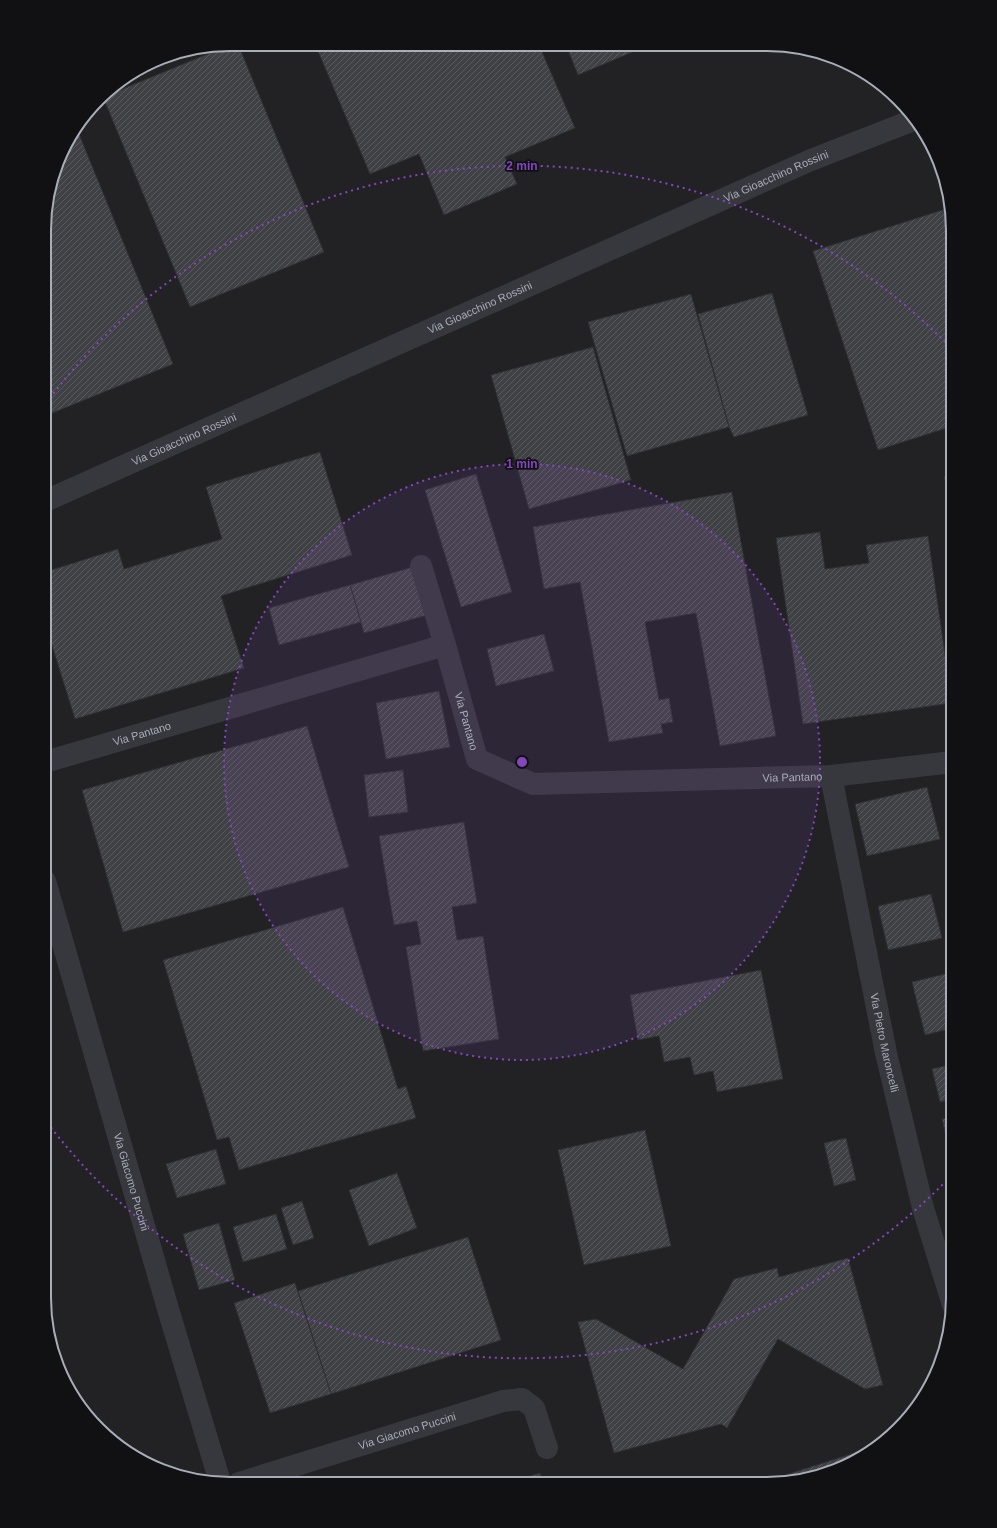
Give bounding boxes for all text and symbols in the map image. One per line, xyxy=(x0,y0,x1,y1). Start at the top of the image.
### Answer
street label: Via Gioacchino Rossini xyxy=(722,148,830,204)
text: 2 min xyxy=(506,159,538,173)
street label: Via Gioacchino Rossini xyxy=(426,279,534,336)
street label: Via Gioacchino Rossini xyxy=(130,411,238,468)
text: 1 min xyxy=(506,457,538,471)
street label: Via Pantano xyxy=(453,691,480,752)
street label: Via Pantano xyxy=(112,719,172,748)
centre of rings xyxy=(515,755,529,769)
street label: Via Pantano xyxy=(762,770,822,784)
street label: Via Pietro Maroncelli xyxy=(868,992,901,1093)
street label: Via Giacomo Puccini xyxy=(112,1131,151,1232)
street label: Via Giacomo Puccini xyxy=(357,1410,457,1452)

